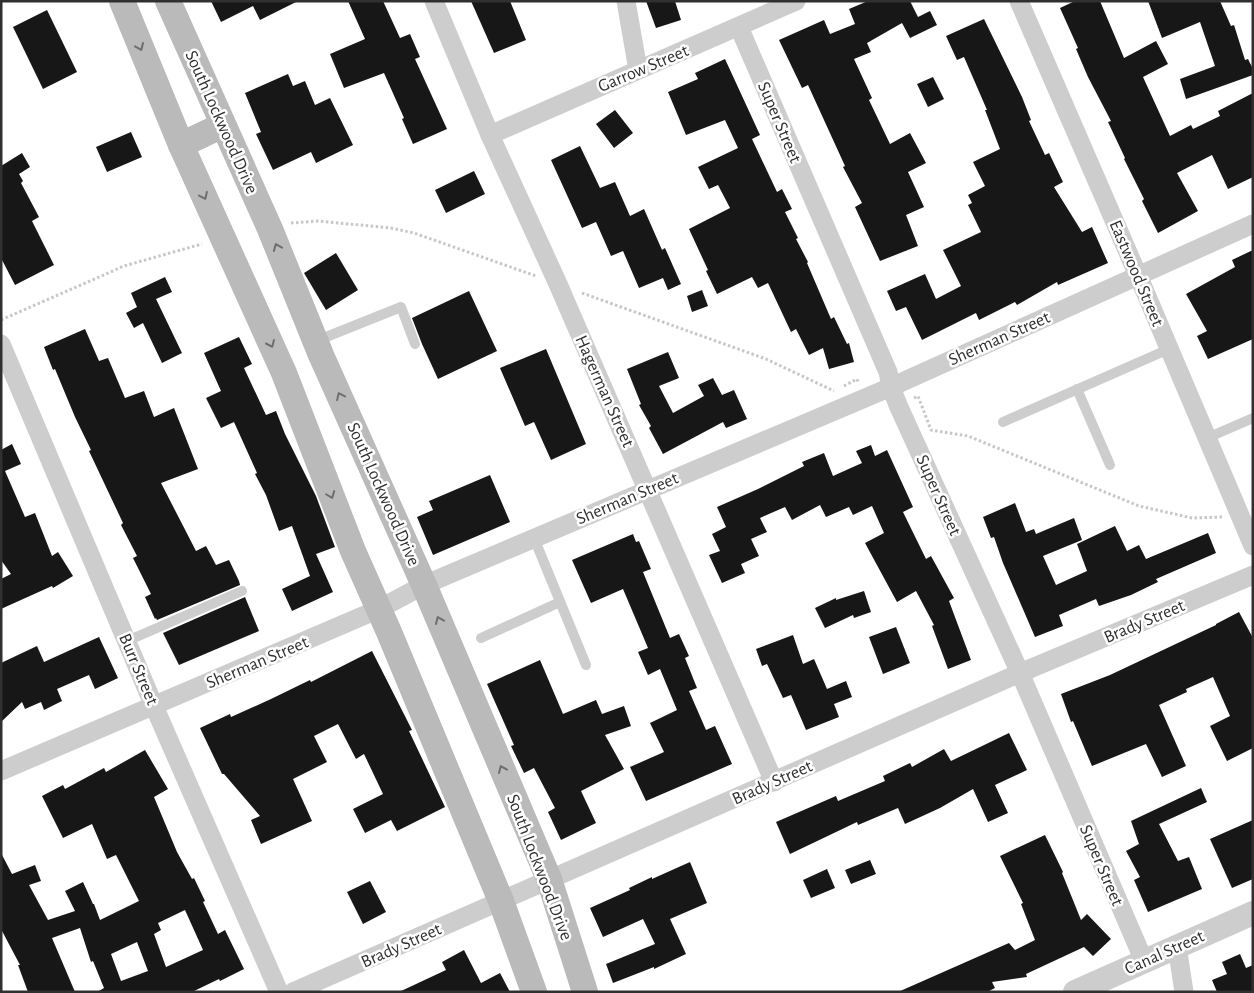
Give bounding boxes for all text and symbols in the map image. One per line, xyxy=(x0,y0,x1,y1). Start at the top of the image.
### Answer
one-way arrow xyxy=(134,42,145,51)
street label: Garrow Street xyxy=(595,42,692,96)
street label: South Lockwood Drive xyxy=(181,48,261,197)
street label: Super Street xyxy=(754,79,804,166)
one-way arrow xyxy=(198,191,209,200)
street label: Eastwood Street xyxy=(1106,218,1167,329)
one-way arrow xyxy=(273,243,283,252)
street label: Sherman Street xyxy=(946,308,1053,369)
street label: Hagerman Street xyxy=(571,333,637,450)
one-way arrow xyxy=(265,339,276,348)
one-way arrow xyxy=(336,392,347,401)
street label: South Lockwood Drive xyxy=(343,420,423,569)
street label: Super Street xyxy=(912,452,964,539)
street label: Sherman Street xyxy=(574,469,681,528)
one-way arrow xyxy=(325,490,335,499)
street label: Brady Street xyxy=(1101,597,1188,647)
one-way arrow xyxy=(434,616,445,625)
street label: Burr Street xyxy=(115,631,161,708)
street label: Sherman Street xyxy=(204,633,311,692)
street label: Brady Street xyxy=(730,757,815,809)
one-way arrow xyxy=(498,765,509,774)
street label: South Lockwood Drive xyxy=(503,792,575,943)
street label: Super Street xyxy=(1076,822,1126,909)
street label: Brady Street xyxy=(359,920,444,972)
street label: Canal Street xyxy=(1122,927,1207,978)

